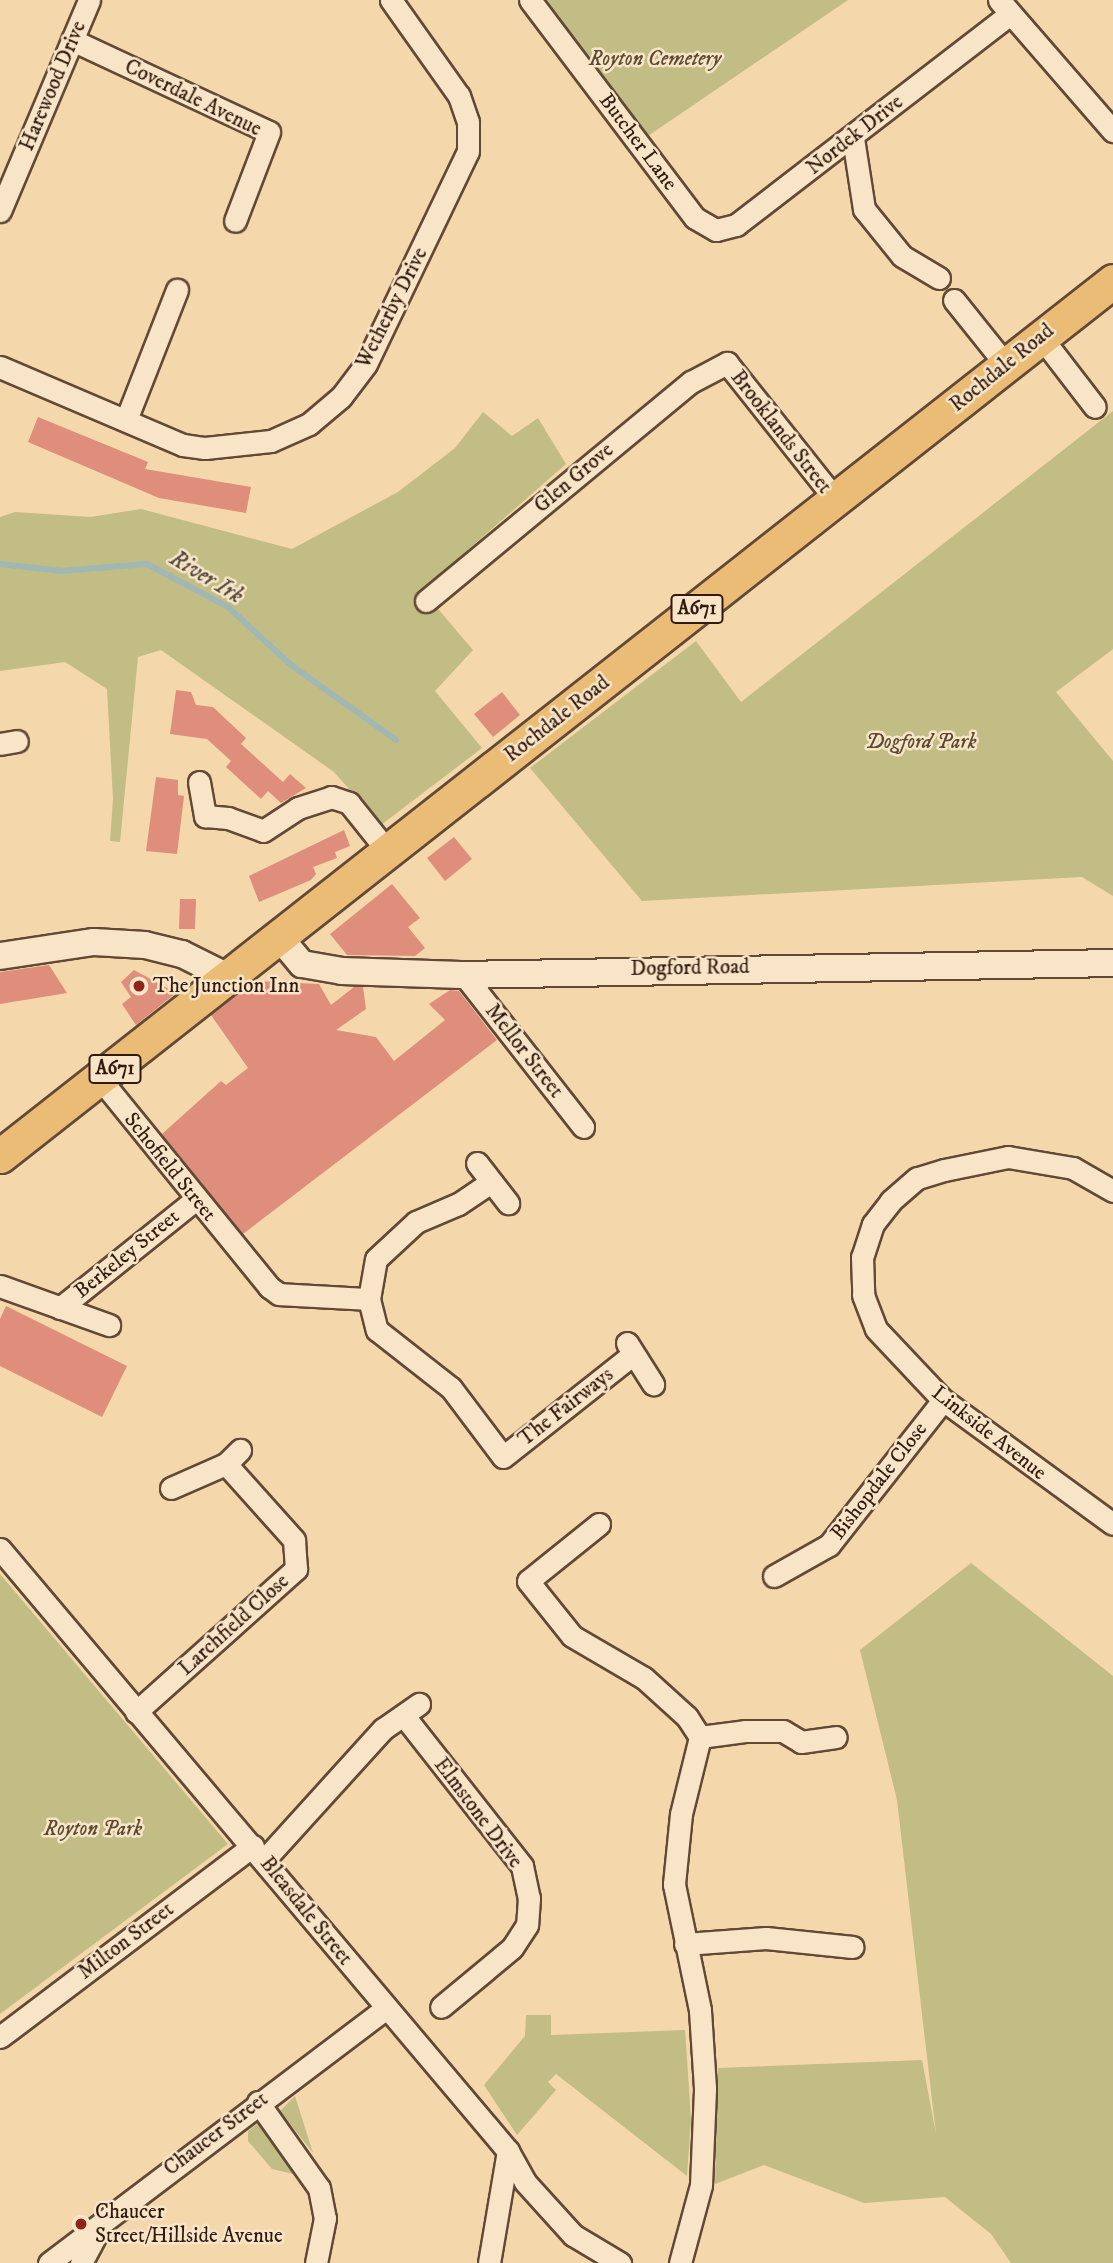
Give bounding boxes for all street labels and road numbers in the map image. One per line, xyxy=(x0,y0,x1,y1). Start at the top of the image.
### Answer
street label: Harewood Drive xyxy=(14,17,92,155)
street label: Coverdale Avenue xyxy=(120,54,266,142)
street label: Butcher Lane xyxy=(593,89,683,195)
street label: Nordek Drive xyxy=(802,90,908,180)
street label: Wetherby Drive xyxy=(351,243,433,373)
street label: Rochdale Road xyxy=(945,318,1059,418)
street label: Brooklands Street xyxy=(725,365,837,499)
street label: Glen Grove xyxy=(529,438,619,518)
road number: A671 xyxy=(669,594,725,624)
street label: Rochdale Road xyxy=(499,670,615,768)
street label: Dogford Road xyxy=(630,954,750,982)
street label: Mellor Street xyxy=(480,999,568,1103)
road number: A671 xyxy=(87,1054,143,1084)
street label: Schofield Street xyxy=(118,1108,222,1226)
street label: Berkeley Street xyxy=(69,1204,185,1304)
street label: The Fairways xyxy=(513,1362,619,1452)
street label: Linkside Avenue xyxy=(927,1380,1051,1486)
street label: Bishopdale Close xyxy=(825,1417,933,1545)
street label: Larchfield Close xyxy=(174,1569,294,1681)
street label: Elmstone Drive xyxy=(428,1753,528,1873)
street label: Bleasdale Street xyxy=(254,1852,358,1970)
street label: Milton Street xyxy=(73,1897,179,1985)
street label: Chaucer Street xyxy=(159,2087,273,2181)

